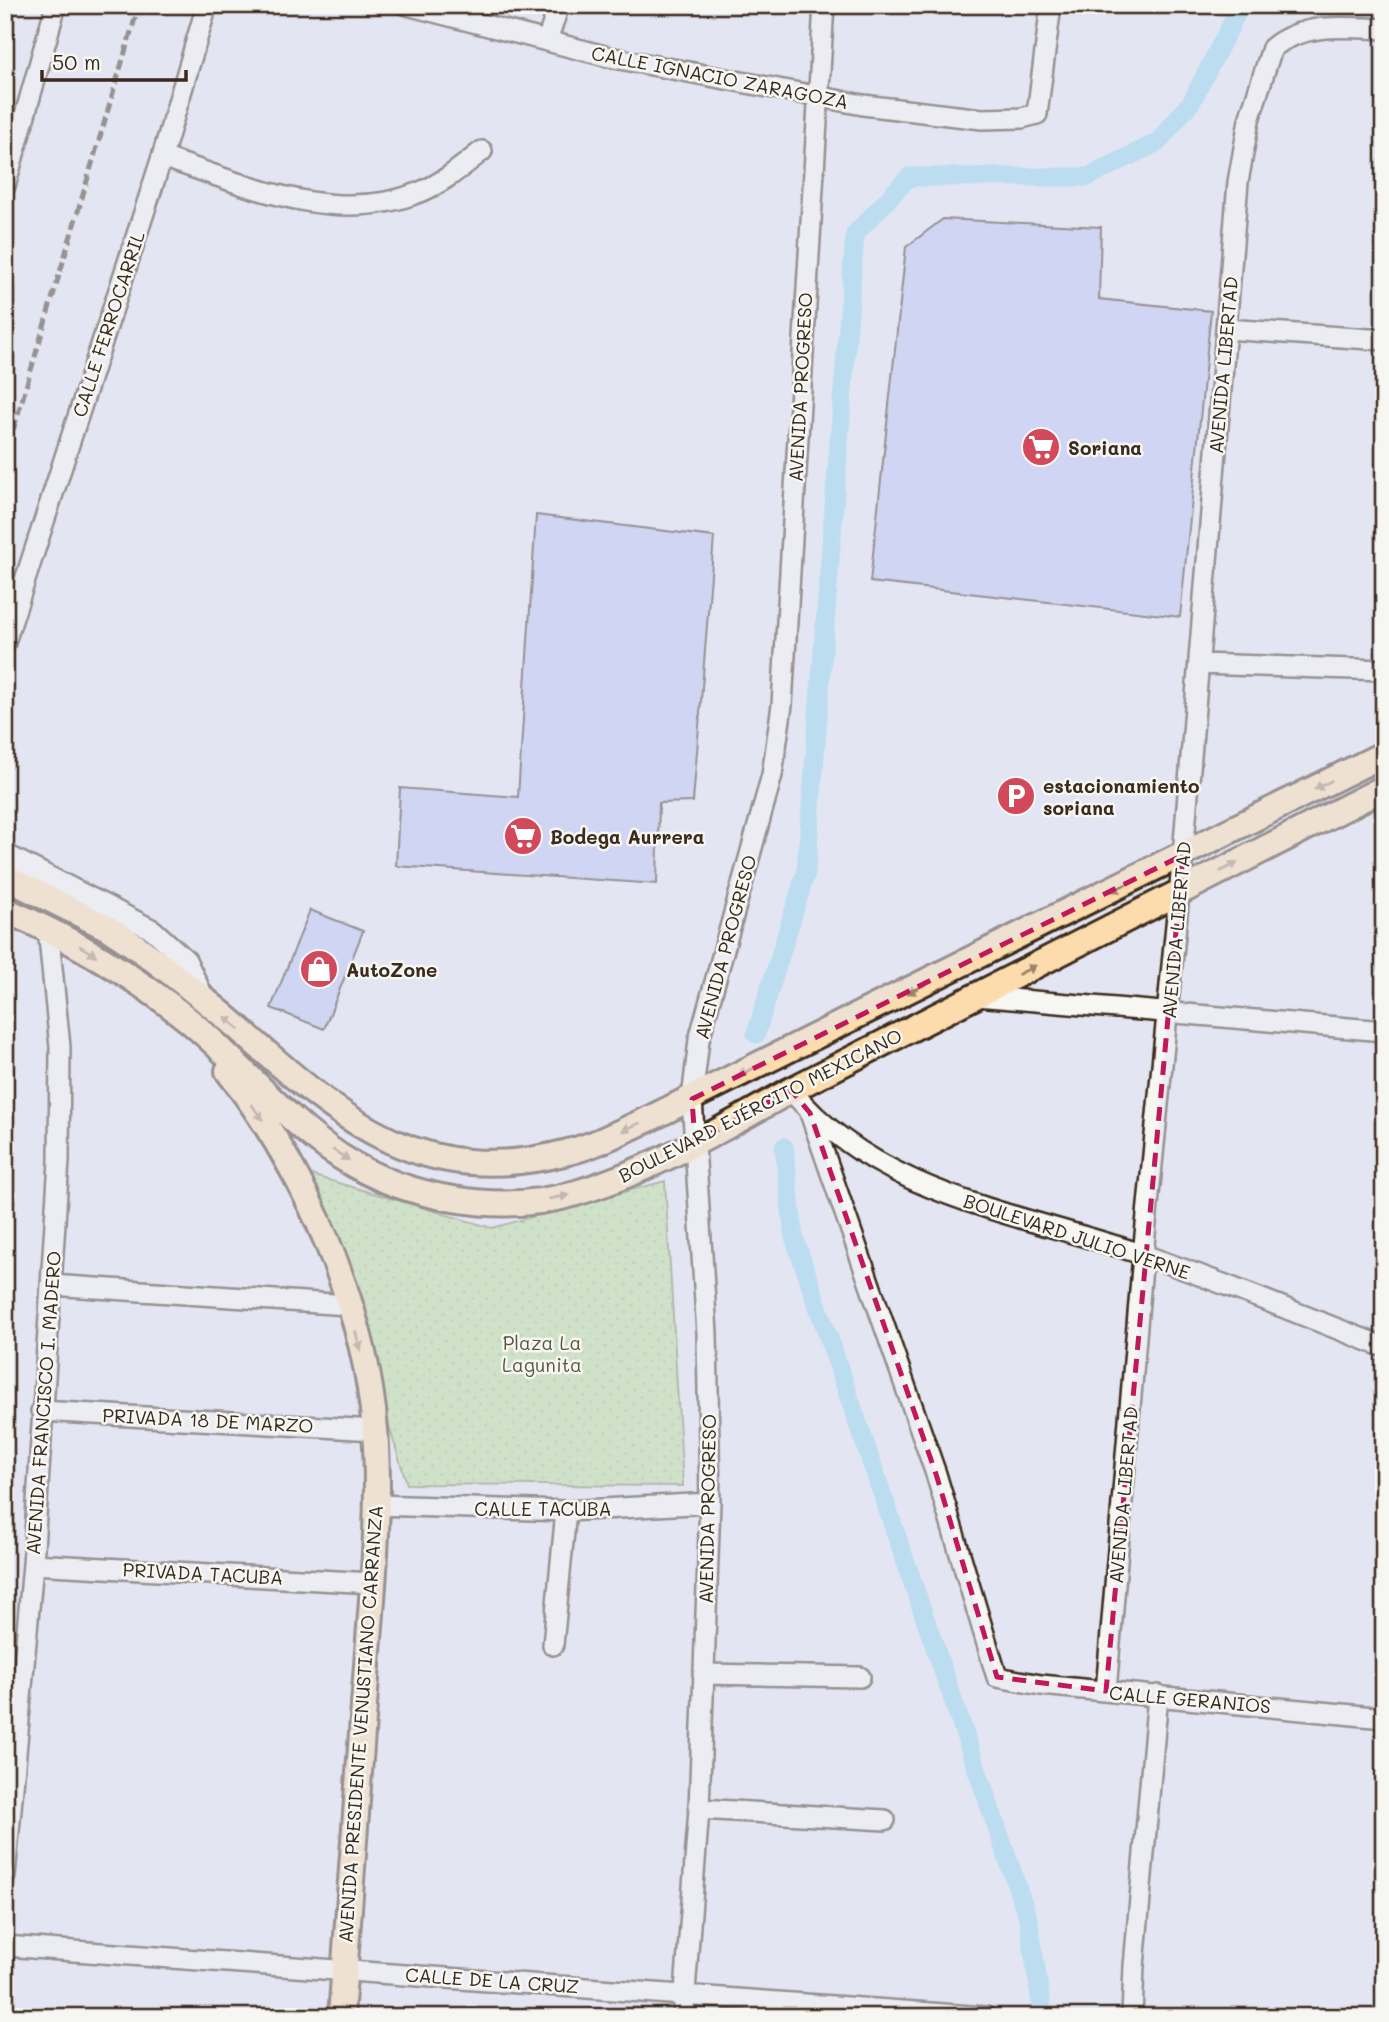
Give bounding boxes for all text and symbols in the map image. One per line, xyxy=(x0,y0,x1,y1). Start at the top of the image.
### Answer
scale bar xyxy=(42,38,186,82)
street label: CALLE IGNACIO ZARAGOZA xyxy=(589,40,851,114)
text: 50 m xyxy=(52,48,101,75)
street label: CALLE FERROCARRIL xyxy=(66,228,150,420)
street label: AVENIDA LIBERTAD xyxy=(1203,275,1243,455)
street label: AVENIDA PROGRESO xyxy=(783,292,817,482)
supermarket icon: Soriana xyxy=(1020,426,1062,468)
place label: Soriana xyxy=(1068,435,1142,460)
place label: estacionamiento soriana xyxy=(1043,773,1200,820)
parking icon: estacionamiento soriana xyxy=(995,775,1037,817)
one-way arrow xyxy=(1313,779,1333,790)
supermarket icon: Bodega Aurrera xyxy=(502,815,544,857)
place label: Bodega Aurrera xyxy=(550,824,704,849)
street label: AVENIDA LIBERTAD xyxy=(1156,840,1196,1020)
street label: AVENIDA PROGRESO xyxy=(688,852,762,1042)
one-way arrow xyxy=(1219,861,1239,872)
one-way arrow xyxy=(1109,880,1129,892)
one-way arrow xyxy=(79,945,98,957)
shop icon: AutoZone xyxy=(298,948,340,990)
place label: AutoZone xyxy=(346,957,437,982)
one-way arrow xyxy=(1017,964,1037,976)
one-way arrow xyxy=(906,983,926,994)
one-way arrow xyxy=(224,1015,242,1030)
street label: BOULEVARD EJÉRCITO MEXICANO xyxy=(614,1022,906,1188)
one-way arrow xyxy=(737,1066,757,1077)
one-way arrow xyxy=(250,1103,264,1121)
one-way arrow xyxy=(620,1122,641,1133)
one-way arrow xyxy=(331,1149,350,1162)
street label: BOULEVARD JULIO VERNE xyxy=(960,1187,1194,1285)
one-way arrow xyxy=(548,1191,570,1202)
street label: AVENIDA FRANCISCO I. MADERO xyxy=(20,1250,66,1556)
one-way arrow xyxy=(353,1330,364,1352)
park label: Plaza La Lagunita xyxy=(502,1330,582,1377)
street label: PRIVADA 18 DE MARZO xyxy=(102,1402,314,1438)
street label: AVENIDA LIBERTAD xyxy=(1103,1405,1143,1585)
street label: AVENIDA PROGRESO xyxy=(693,1414,721,1604)
street label: CALLE TACUBA xyxy=(474,1496,612,1521)
street label: AVENIDA PRESIDENTE VENUSTIANO CARRANZA xyxy=(332,1504,388,1944)
street label: PRIVADA TACUBA xyxy=(122,1556,284,1590)
street label: CALLE GERANIOS xyxy=(1108,1679,1272,1719)
street label: CALLE DE LA CRUZ xyxy=(404,1961,580,1999)

